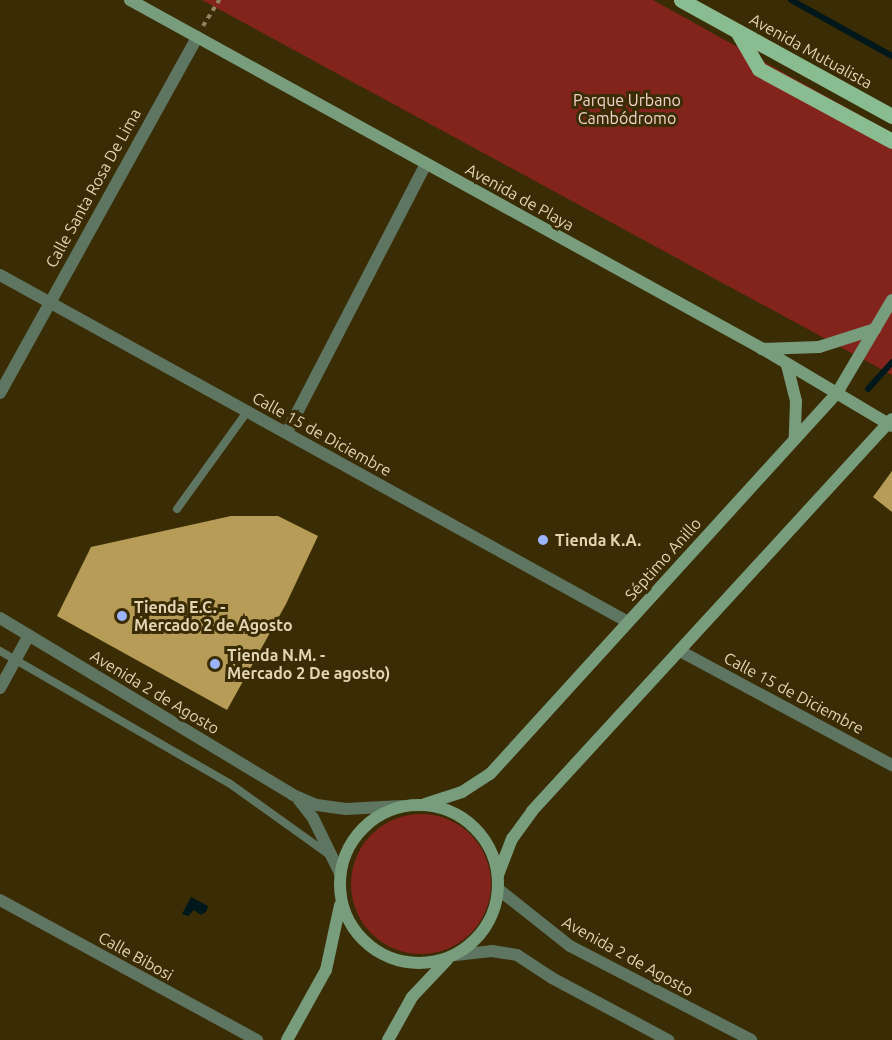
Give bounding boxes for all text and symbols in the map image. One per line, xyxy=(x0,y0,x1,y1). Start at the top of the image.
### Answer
street label: Avenida Mutualista xyxy=(746,9,876,93)
park label: Parque Urbano Cambódromo xyxy=(573,90,681,128)
street label: Calle Santa Rosa De Lima xyxy=(41,105,145,271)
street label: Avenida de Playa xyxy=(462,159,578,235)
street label: Calle 15 de Diciembre xyxy=(249,388,395,480)
street label: Séptimo Anillo xyxy=(621,514,705,604)
place label: Tienda K.A. xyxy=(555,530,641,550)
marker: Tienda K.A. xyxy=(536,533,550,547)
place label: Tienda E.C. - Mercado 2 de Agosto xyxy=(134,597,293,635)
marker: Tienda E.C. - Mercado 2 de Agosto xyxy=(115,609,129,623)
place label: Tienda N.M. - Mercado 2 De agosto) xyxy=(227,645,390,683)
street label: Avenida 2 de Agosto xyxy=(87,646,223,738)
street label: Calle 15 de Diciembre xyxy=(721,648,867,738)
marker: Tienda N.M. - Mercado 2 De agosto) xyxy=(208,657,222,671)
street label: Avenida 2 de Agosto xyxy=(559,912,697,1000)
street label: Calle Bibosi xyxy=(95,928,177,984)

